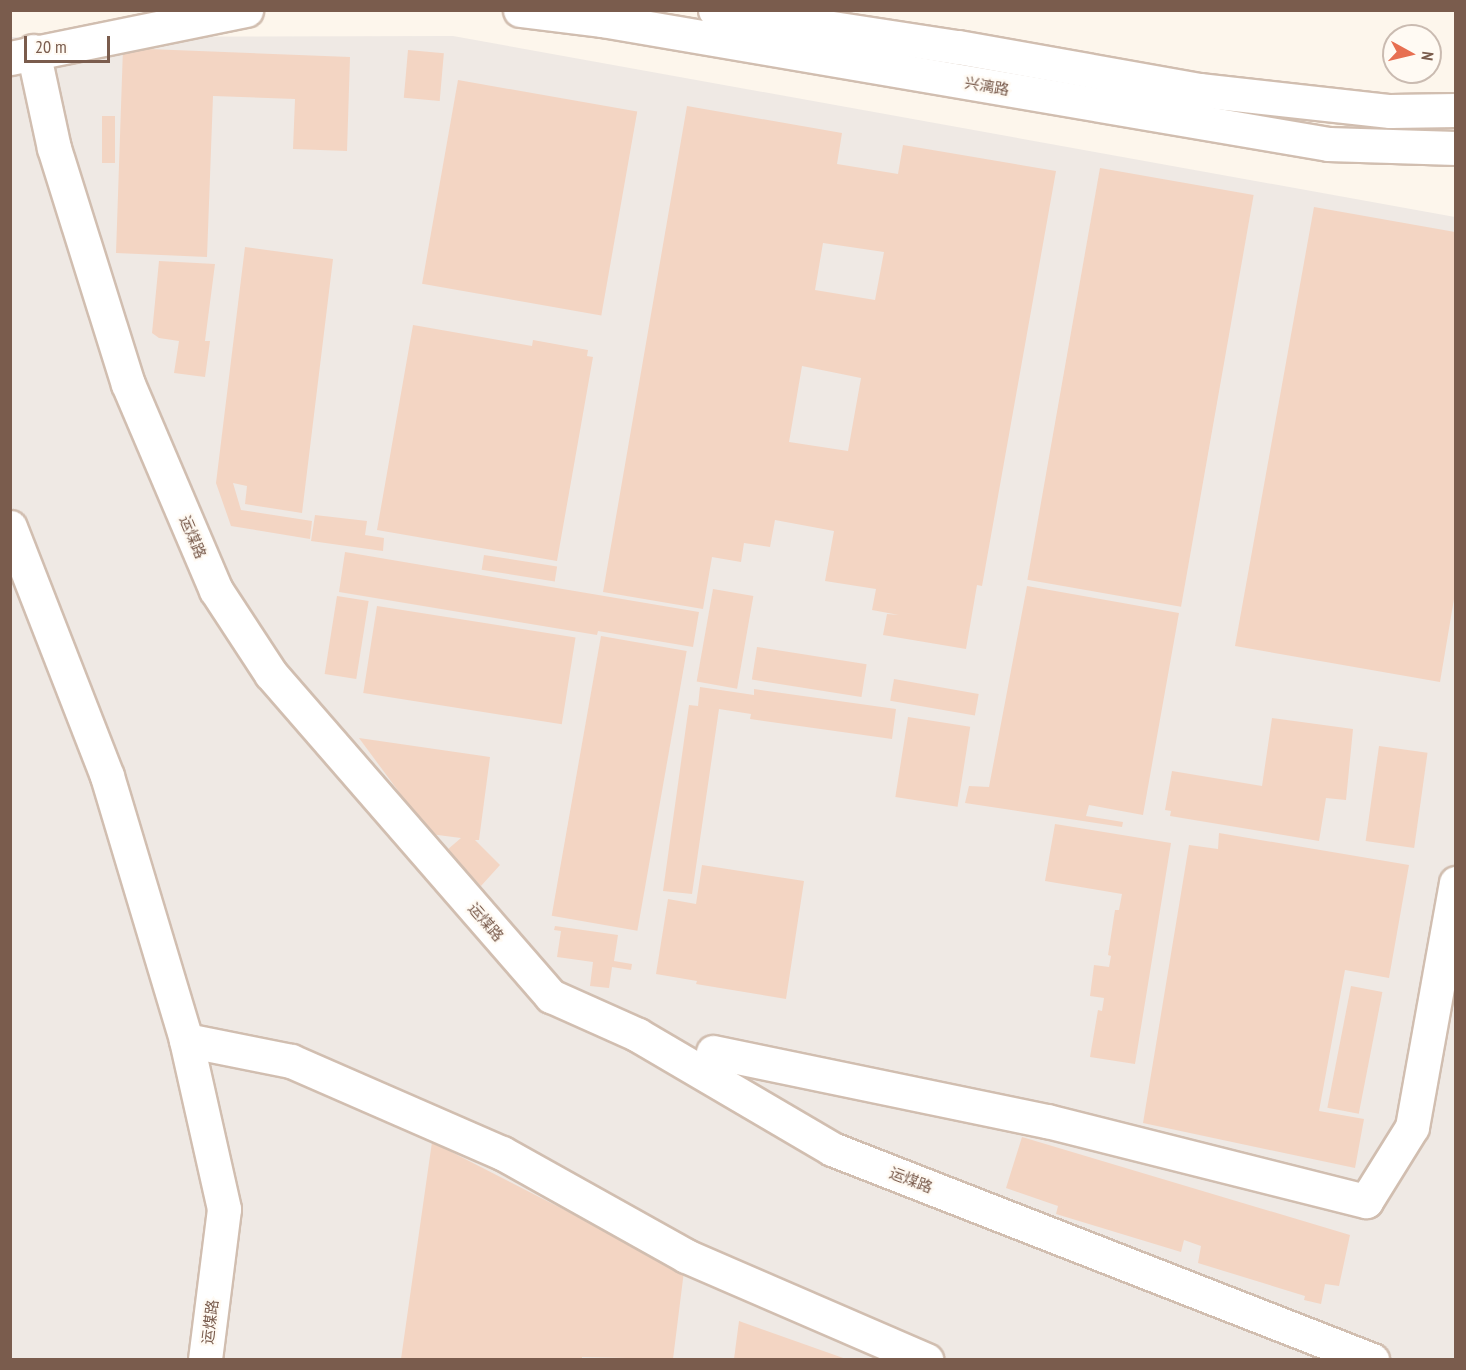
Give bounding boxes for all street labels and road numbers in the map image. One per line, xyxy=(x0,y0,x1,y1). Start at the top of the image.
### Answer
street label: 兴漓路 xyxy=(963,73,1011,99)
street label: 运煤路 xyxy=(176,513,210,561)
street label: 运煤路 xyxy=(464,899,508,945)
street label: 运煤路 xyxy=(887,1164,935,1196)
street label: 运煤路 xyxy=(198,1299,222,1345)

